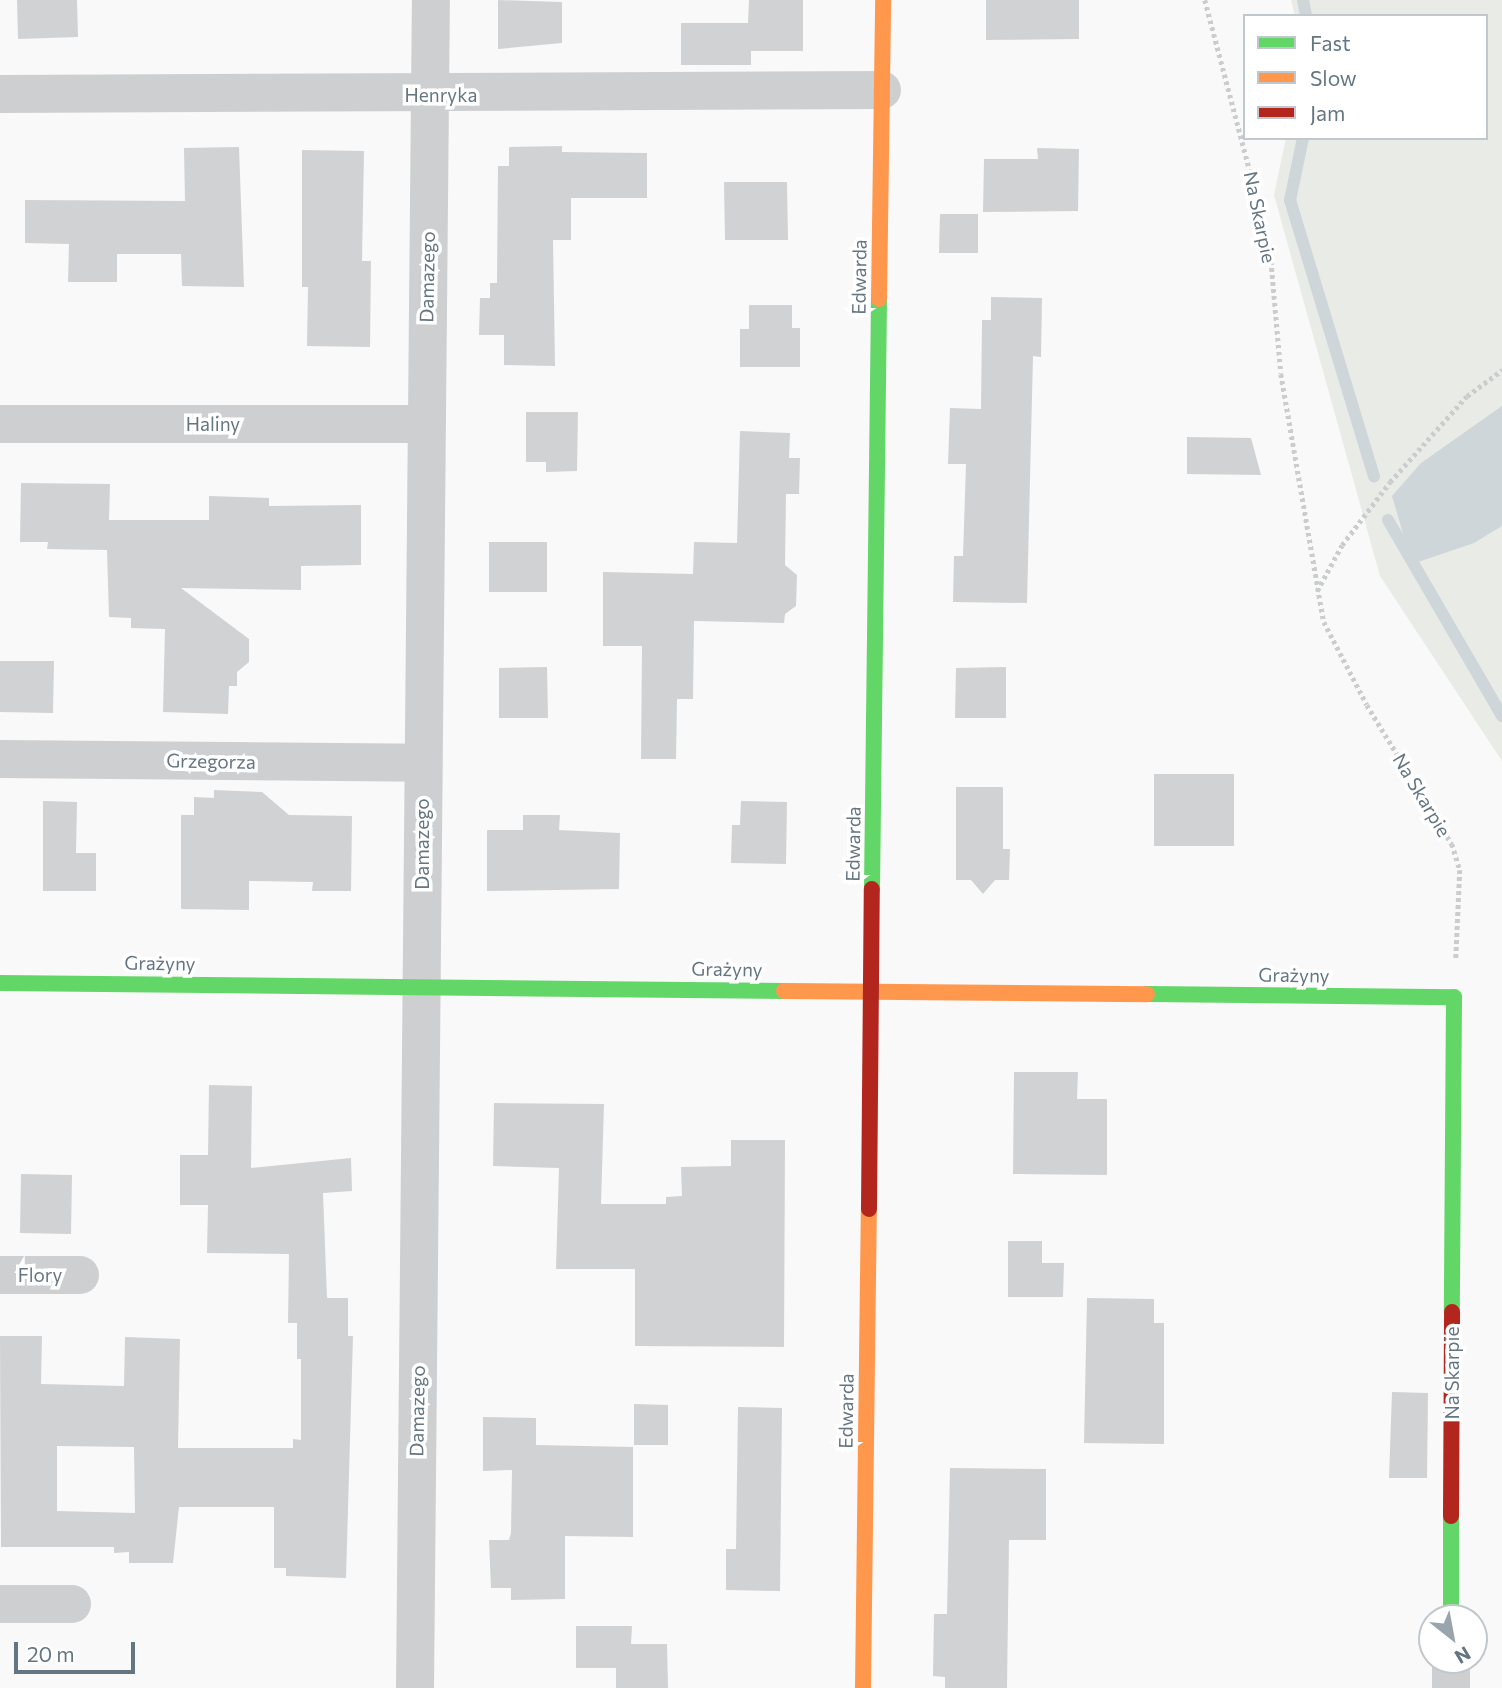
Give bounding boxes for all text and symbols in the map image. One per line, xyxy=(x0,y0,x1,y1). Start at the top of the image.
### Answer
legend xyxy=(1243,14,1488,140)
text: Fast xyxy=(1310,30,1351,55)
text: Slow xyxy=(1310,65,1357,90)
street label: Henryka xyxy=(405,84,477,106)
text: Jam xyxy=(1310,100,1345,125)
street label: Na Skarpie xyxy=(1239,169,1281,265)
street label: Damazego xyxy=(415,231,439,323)
street label: Edwarda xyxy=(847,239,871,315)
street label: Haliny xyxy=(186,413,240,435)
street label: Grzegorza xyxy=(166,749,256,773)
street label: Na Skarpie xyxy=(1388,749,1456,841)
street label: Damazego xyxy=(411,798,433,890)
street label: Edwarda xyxy=(841,806,865,882)
street label: Grażyny xyxy=(124,951,196,975)
street label: Grażyny xyxy=(691,957,763,981)
street label: Grażyny xyxy=(1258,963,1330,987)
street label: Flory xyxy=(18,1264,62,1286)
street label: Na Skarpie xyxy=(1441,1326,1463,1420)
street label: Damazego xyxy=(405,1365,429,1457)
street label: Edwarda xyxy=(834,1373,858,1449)
north arrow xyxy=(1418,1604,1488,1674)
scale bar xyxy=(18,1628,138,1672)
text: 20 m xyxy=(27,1641,75,1666)
text: N xyxy=(1451,1642,1475,1669)

